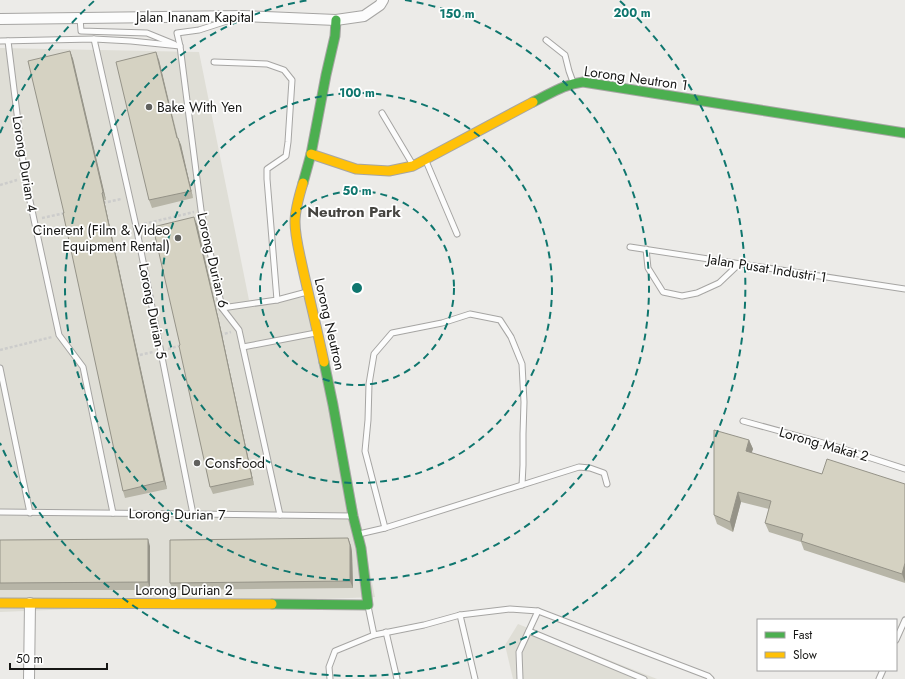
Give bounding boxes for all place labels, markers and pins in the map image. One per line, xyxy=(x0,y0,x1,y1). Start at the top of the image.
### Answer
place label: Bake With Yen xyxy=(157,97,242,117)
marker: Bake With Yen xyxy=(144,102,154,112)
place label: Cinerent (Film & Video Equipment Rental) xyxy=(33,220,170,256)
marker: Cinerent (Film & Video Equipment Rental) xyxy=(173,233,183,243)
centre of rings xyxy=(350,281,364,295)
place label: ConsFood xyxy=(205,453,265,473)
marker: ConsFood xyxy=(192,458,202,468)

